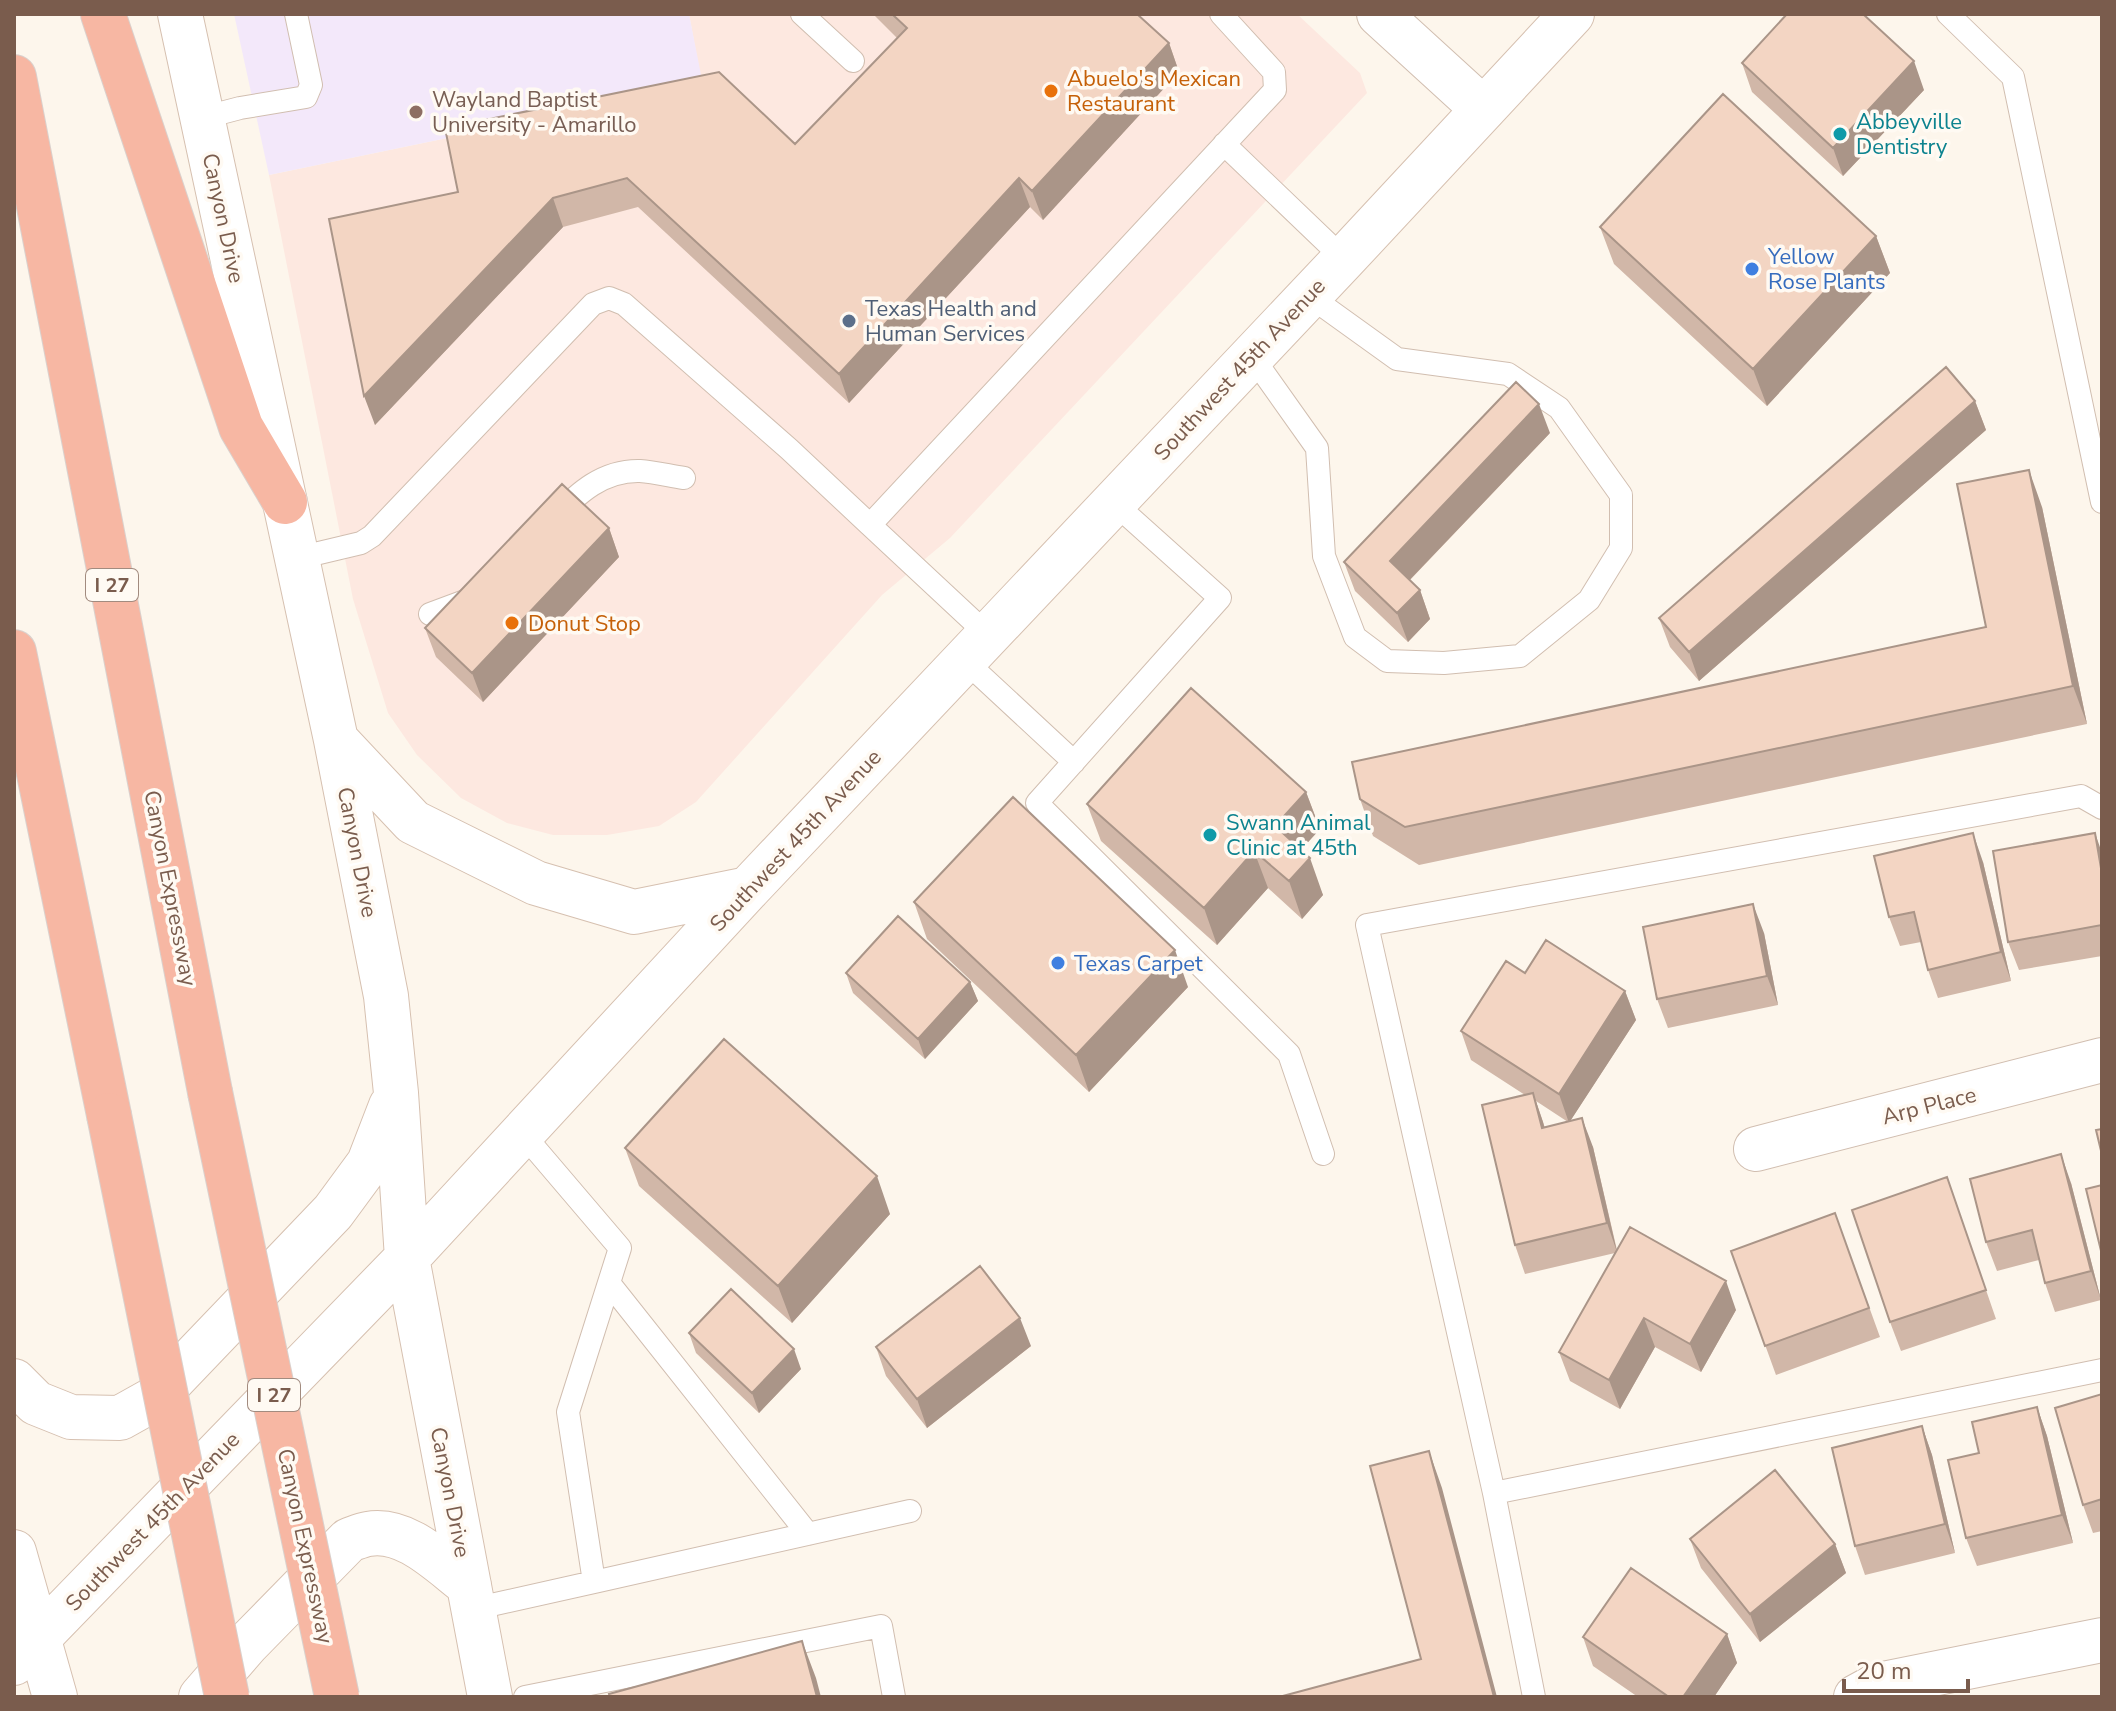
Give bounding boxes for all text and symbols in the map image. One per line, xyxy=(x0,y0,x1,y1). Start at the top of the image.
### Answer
place label: Abuelo's Mexican Restaurant xyxy=(1067,64,1241,119)
marker: Abuelo's Mexican Restaurant xyxy=(1042,82,1060,100)
place label: Wayland Baptist University - Amarillo xyxy=(432,85,636,140)
marker: Wayland Baptist University - Amarillo xyxy=(407,103,425,121)
place label: Abbeyville Dentistry xyxy=(1856,107,1962,162)
marker: Abbeyville Dentistry xyxy=(1831,125,1849,143)
street label: Canyon Drive xyxy=(195,150,251,286)
place label: Yellow Rose Plants xyxy=(1767,242,1886,297)
marker: Yellow Rose Plants xyxy=(1743,260,1761,278)
street label: Southwest 45th Avenue xyxy=(1147,272,1332,467)
place label: Texas Health and Human Services xyxy=(865,294,1037,349)
marker: Texas Health and Human Services xyxy=(840,312,858,330)
road number: I 27 xyxy=(86,569,138,601)
place label: Donut Stop xyxy=(528,609,641,639)
marker: Donut Stop xyxy=(503,614,521,632)
street label: Southwest 45th Avenue xyxy=(703,743,888,938)
street label: Canyon Drive xyxy=(330,784,384,920)
street label: Canyon Expressway xyxy=(136,788,204,989)
place label: Swann Animal Clinic at 45th xyxy=(1226,808,1371,863)
marker: Swann Animal Clinic at 45th xyxy=(1201,826,1219,844)
place label: Texas Carpet xyxy=(1074,949,1203,979)
marker: Texas Carpet xyxy=(1049,954,1067,972)
street label: Arp Place xyxy=(1879,1080,1980,1132)
road number: I 27 xyxy=(248,1379,300,1411)
street label: Canyon Drive xyxy=(423,1424,477,1560)
street label: Southwest 45th Avenue xyxy=(59,1425,247,1618)
street label: Canyon Expressway xyxy=(270,1446,340,1647)
scale bar xyxy=(1844,1643,1968,1693)
text: 20 m xyxy=(1856,1655,1912,1687)

